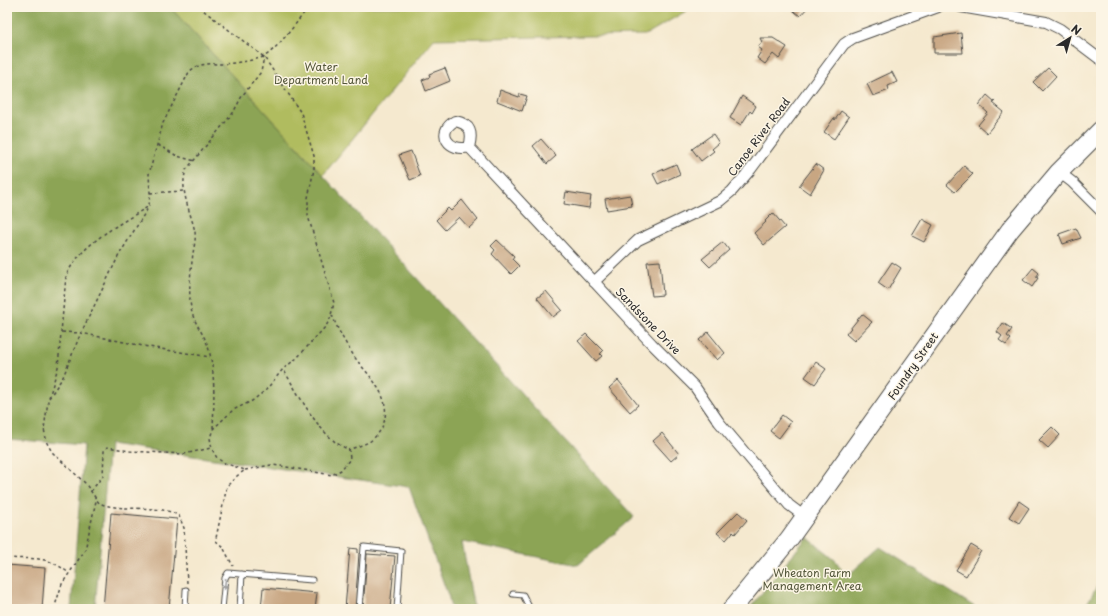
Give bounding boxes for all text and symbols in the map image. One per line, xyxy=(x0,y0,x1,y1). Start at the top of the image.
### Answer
north arrow xyxy=(1050,18,1090,58)
text: N xyxy=(1068,20,1085,39)
park label: Water Department Land xyxy=(274,58,368,88)
street label: Canoe River Road xyxy=(723,93,794,180)
street label: Sandstone Drive xyxy=(612,283,685,358)
street label: Foundry Street xyxy=(883,328,942,403)
park label: Wheaton Farm Management Area xyxy=(762,564,862,594)
one-way arrow xyxy=(222,578,228,590)

